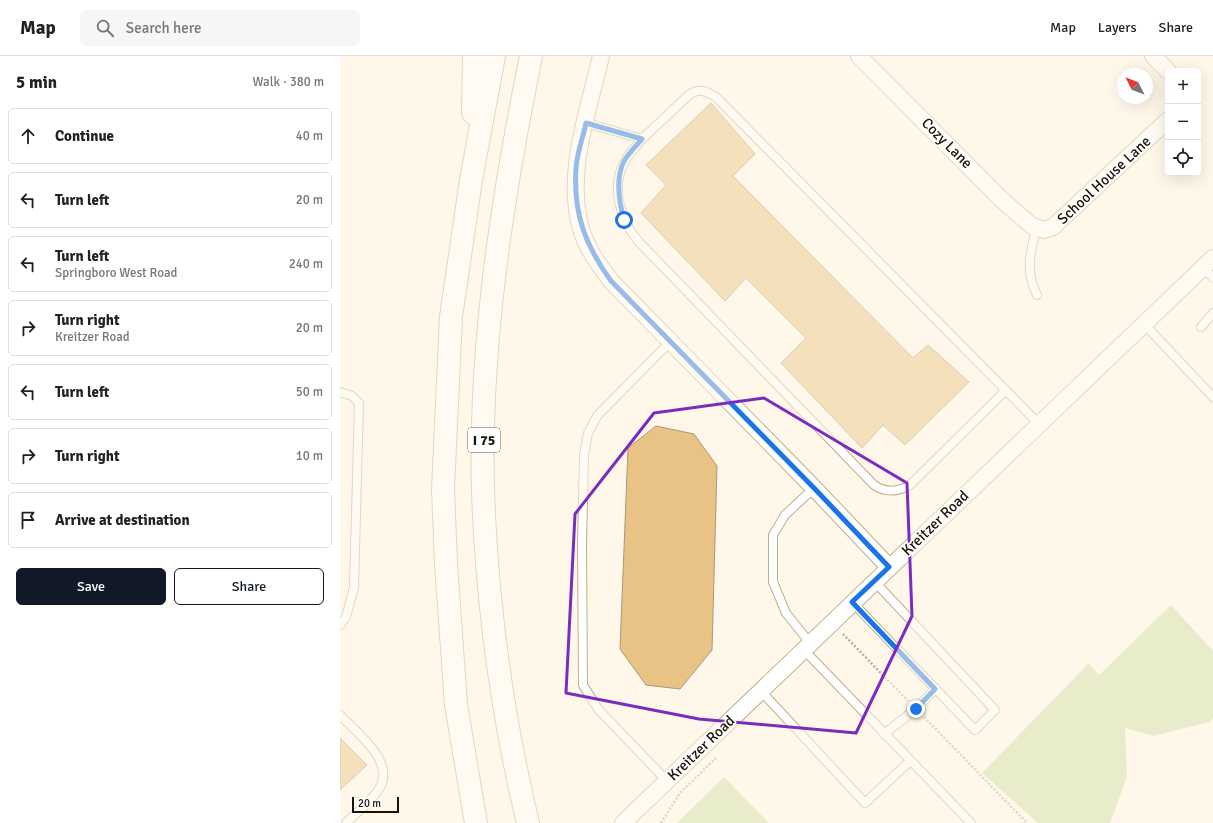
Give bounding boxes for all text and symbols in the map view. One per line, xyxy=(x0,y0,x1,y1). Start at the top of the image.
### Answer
search box xyxy=(80,10,360,46)
text: Map xyxy=(20,16,56,40)
icon: search xyxy=(94,17,116,39)
text: Search here xyxy=(126,19,201,37)
text: Map xyxy=(1050,19,1076,36)
text: Layers xyxy=(1098,19,1137,36)
text: Share xyxy=(1159,19,1193,36)
north arrow xyxy=(1117,68,1153,104)
map controls xyxy=(1165,68,1201,176)
button: + xyxy=(1165,68,1201,104)
text: 5 min xyxy=(16,72,57,93)
text: Walk · 380 m xyxy=(253,74,324,90)
button: − xyxy=(1165,104,1201,140)
street label: Cozy Lane xyxy=(918,114,976,172)
icon: ahead xyxy=(17,125,39,147)
text: Continue xyxy=(55,127,114,145)
text: 40 m xyxy=(296,128,323,144)
street label: School House Lane xyxy=(1053,132,1155,228)
button: locate xyxy=(1165,140,1201,176)
icon: left xyxy=(17,189,39,211)
text: Turn left xyxy=(55,191,109,209)
text: 20 m xyxy=(296,192,323,208)
route start xyxy=(615,211,633,229)
text: Turn left xyxy=(55,247,109,265)
icon: left xyxy=(17,253,39,275)
text: 240 m xyxy=(289,256,323,272)
text: Springboro West Road xyxy=(55,265,177,281)
text: Turn right xyxy=(55,311,120,329)
icon: right xyxy=(17,317,39,339)
text: 20 m xyxy=(296,320,323,336)
text: Kreitzer Road xyxy=(55,329,130,345)
icon: left xyxy=(17,381,39,403)
text: Turn left xyxy=(55,383,109,401)
text: 50 m xyxy=(296,384,323,400)
road number: I 75 xyxy=(468,428,500,452)
icon: right xyxy=(17,445,39,467)
text: Turn right xyxy=(55,447,120,465)
text: 10 m xyxy=(296,448,323,464)
street label: Kreitzer Road xyxy=(898,487,972,559)
icon: arrive xyxy=(17,509,39,531)
text: Arrive at destination xyxy=(55,511,190,529)
button: Save xyxy=(16,568,166,605)
button: Share xyxy=(174,568,324,605)
route end xyxy=(907,700,925,718)
street label: Kreitzer Road xyxy=(664,712,738,784)
scale bar xyxy=(352,795,399,814)
text: 20 m xyxy=(358,797,381,810)

